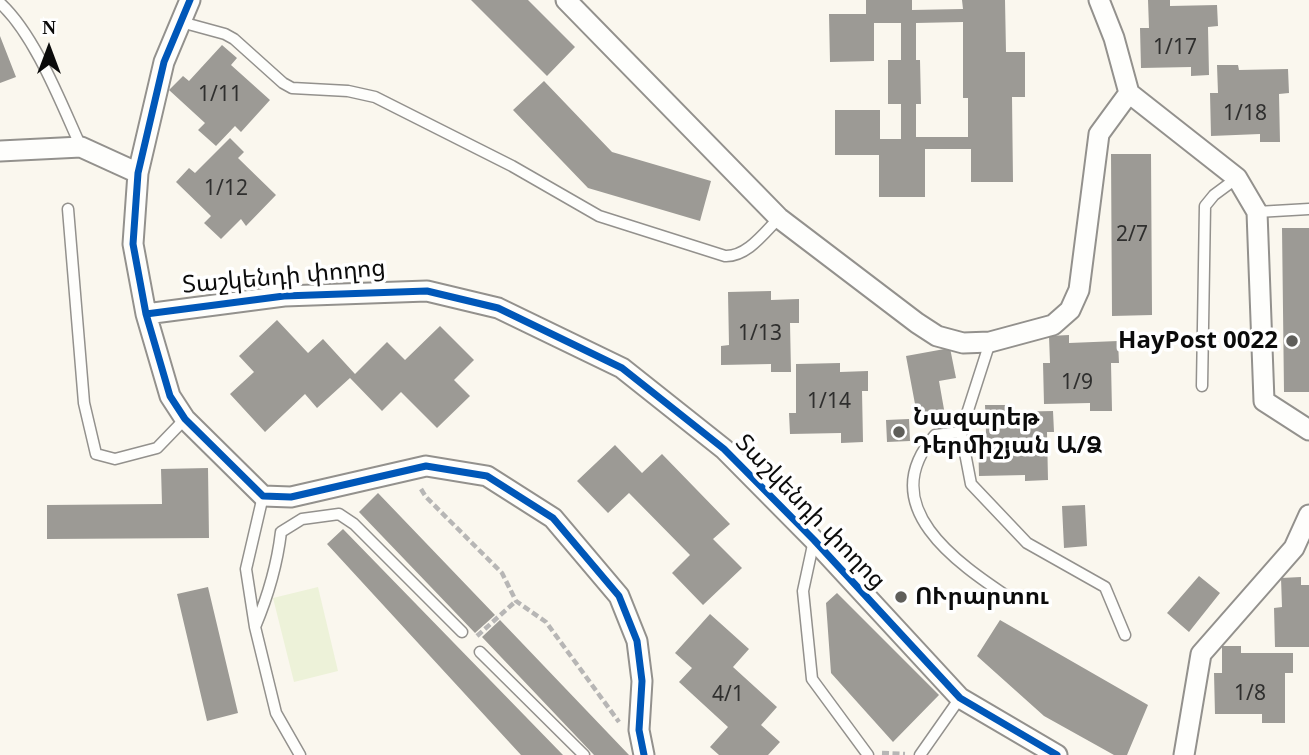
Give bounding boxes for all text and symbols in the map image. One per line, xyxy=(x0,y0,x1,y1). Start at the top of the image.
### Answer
north arrow xyxy=(14,14,84,84)
text: N xyxy=(42,17,56,38)
house number: 1/17 xyxy=(1153,35,1197,61)
house number: 1/11 xyxy=(198,82,242,108)
house number: 1/18 xyxy=(1223,101,1267,127)
house number: 1/12 xyxy=(204,176,248,202)
house number: 2/7 xyxy=(1116,222,1148,248)
street label: Տաշկենդի փողոց xyxy=(181,254,387,300)
house number: 1/13 xyxy=(738,321,782,347)
place label: HayPost 0022 xyxy=(1118,327,1278,355)
marker: HayPost 0022 xyxy=(1284,333,1300,349)
house number: 1/9 xyxy=(1061,370,1093,396)
house number: 1/14 xyxy=(807,389,851,415)
place label: Նազարեթ Դերմիշյան Ա/Ձ xyxy=(913,404,1102,460)
marker: Նազարեթ Դերմիշյան Ա/Ձ xyxy=(891,424,907,440)
street label: Տաշկենդի փողոց xyxy=(729,429,891,595)
place label: ՈՒրարտու xyxy=(915,583,1049,611)
marker: ՈՒրարտու xyxy=(893,589,909,605)
house number: 1/8 xyxy=(1234,681,1266,707)
house number: 4/1 xyxy=(712,682,744,708)

